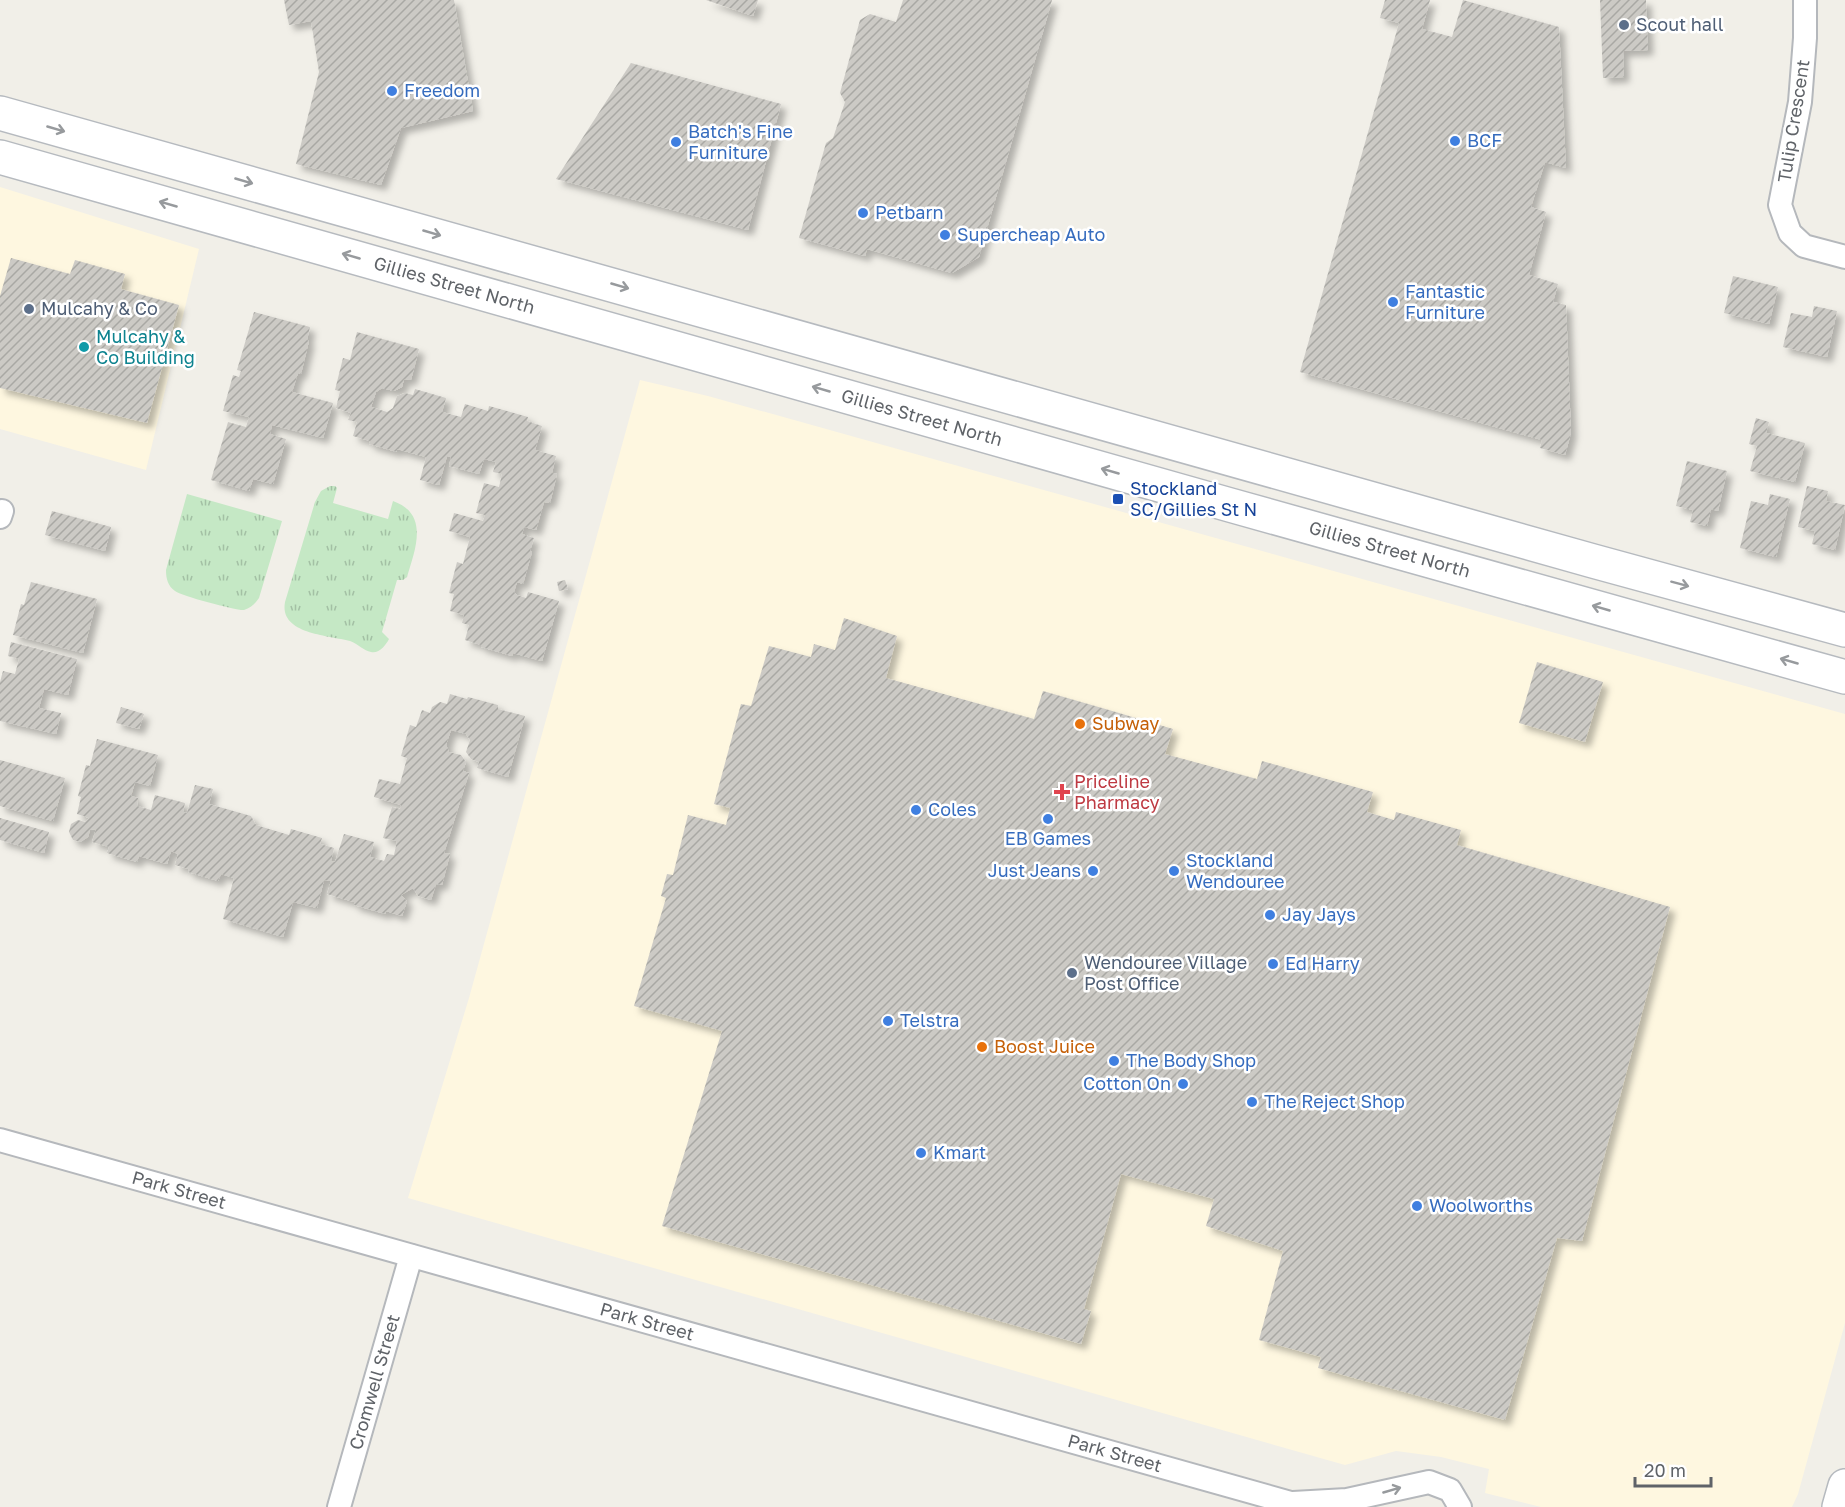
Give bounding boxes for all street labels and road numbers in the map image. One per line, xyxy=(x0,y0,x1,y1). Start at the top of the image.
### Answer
street label: Tulip Crescent xyxy=(1772,58,1814,184)
street label: Gillies Street North xyxy=(371,251,537,318)
street label: Gillies Street North xyxy=(839,384,1005,450)
street label: Gillies Street North xyxy=(1307,516,1473,582)
street label: Park Street xyxy=(130,1166,229,1213)
street label: Park Street xyxy=(598,1297,697,1345)
street label: Cromwell Street xyxy=(344,1312,404,1452)
street label: Park Street xyxy=(1065,1429,1165,1476)

